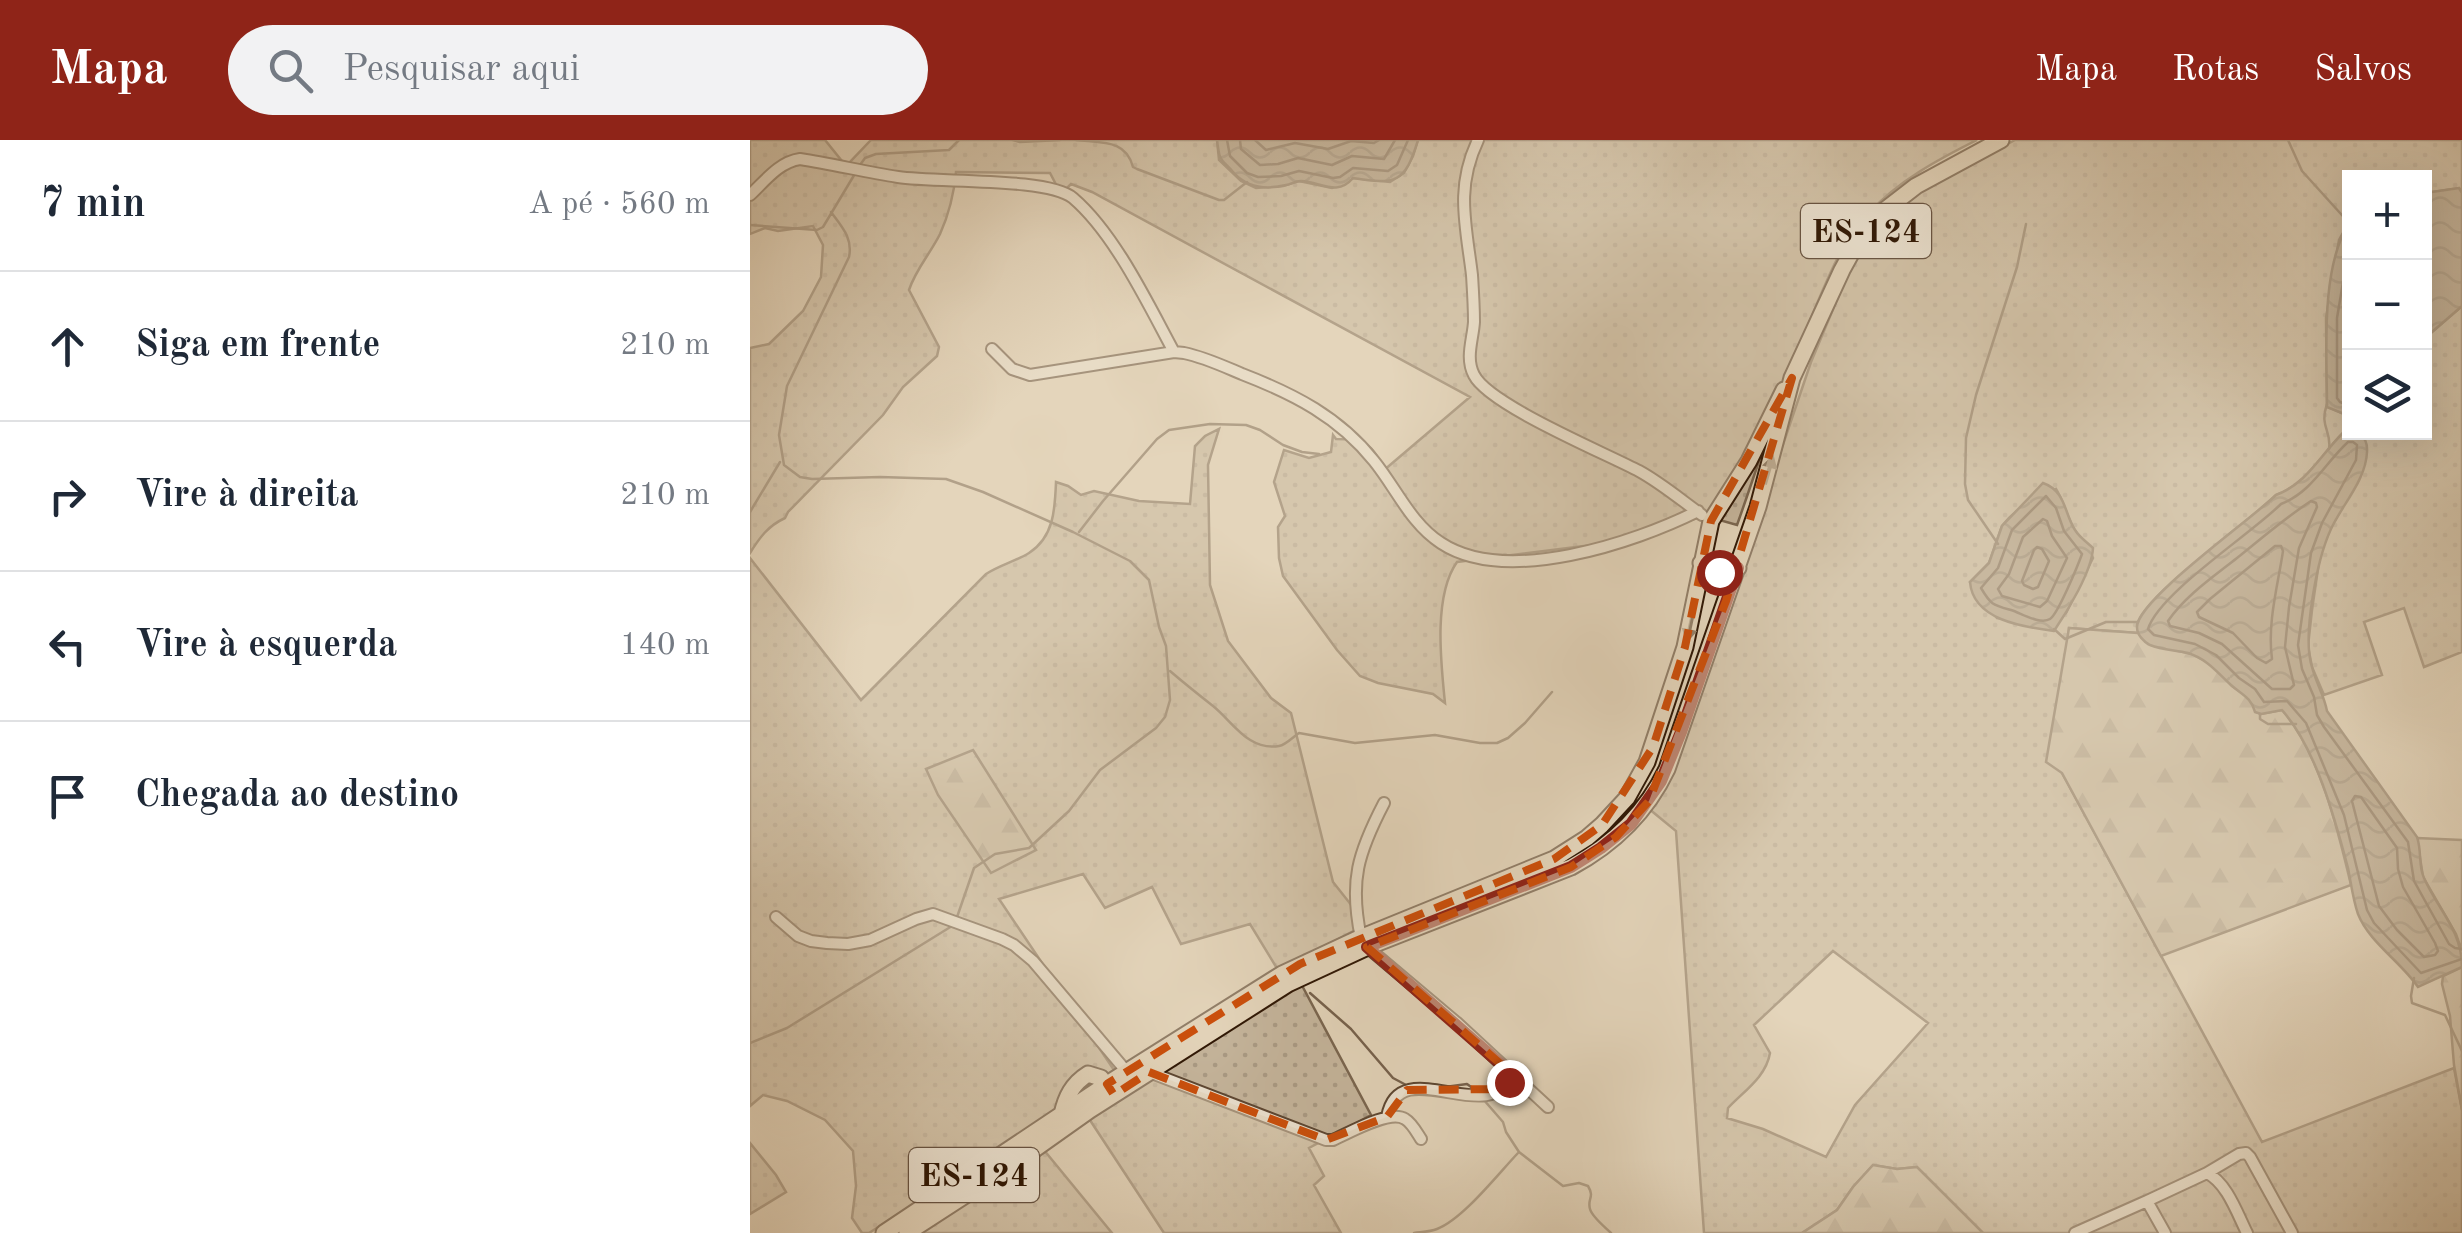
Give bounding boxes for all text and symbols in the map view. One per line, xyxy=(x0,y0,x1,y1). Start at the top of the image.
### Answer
search box xyxy=(228,25,928,115)
icon: search xyxy=(263,43,318,98)
text: Mapa xyxy=(50,46,168,94)
text: Pesquisar aqui xyxy=(343,51,580,89)
text: Mapa xyxy=(2035,53,2117,88)
text: Rotas xyxy=(2172,53,2259,88)
text: Salvos xyxy=(2314,53,2412,88)
map controls xyxy=(2342,170,2432,440)
button: + xyxy=(2342,170,2432,260)
text: 7 min xyxy=(40,184,146,226)
text: A pé · 560 m xyxy=(528,189,710,221)
road number: ES-124 xyxy=(1801,204,1931,258)
button: − xyxy=(2342,260,2432,350)
icon: ahead xyxy=(40,319,95,374)
text: Siga em frente xyxy=(135,327,380,365)
text: 210 m xyxy=(620,330,710,362)
button: layers xyxy=(2342,350,2432,440)
one-way arrow xyxy=(1762,454,1777,485)
icon: right xyxy=(40,469,95,524)
text: Vire à direita xyxy=(135,477,359,515)
text: 210 m xyxy=(620,480,710,512)
route start xyxy=(1697,550,1743,596)
one-way arrow xyxy=(1682,612,1697,643)
icon: left xyxy=(40,619,95,674)
text: Vire à esquerda xyxy=(135,627,397,665)
text: 140 m xyxy=(620,630,710,662)
icon: arrive xyxy=(40,769,95,824)
text: Chegada ao destino xyxy=(135,777,459,815)
route end xyxy=(1487,1060,1533,1106)
road number: ES-124 xyxy=(909,1148,1039,1202)

